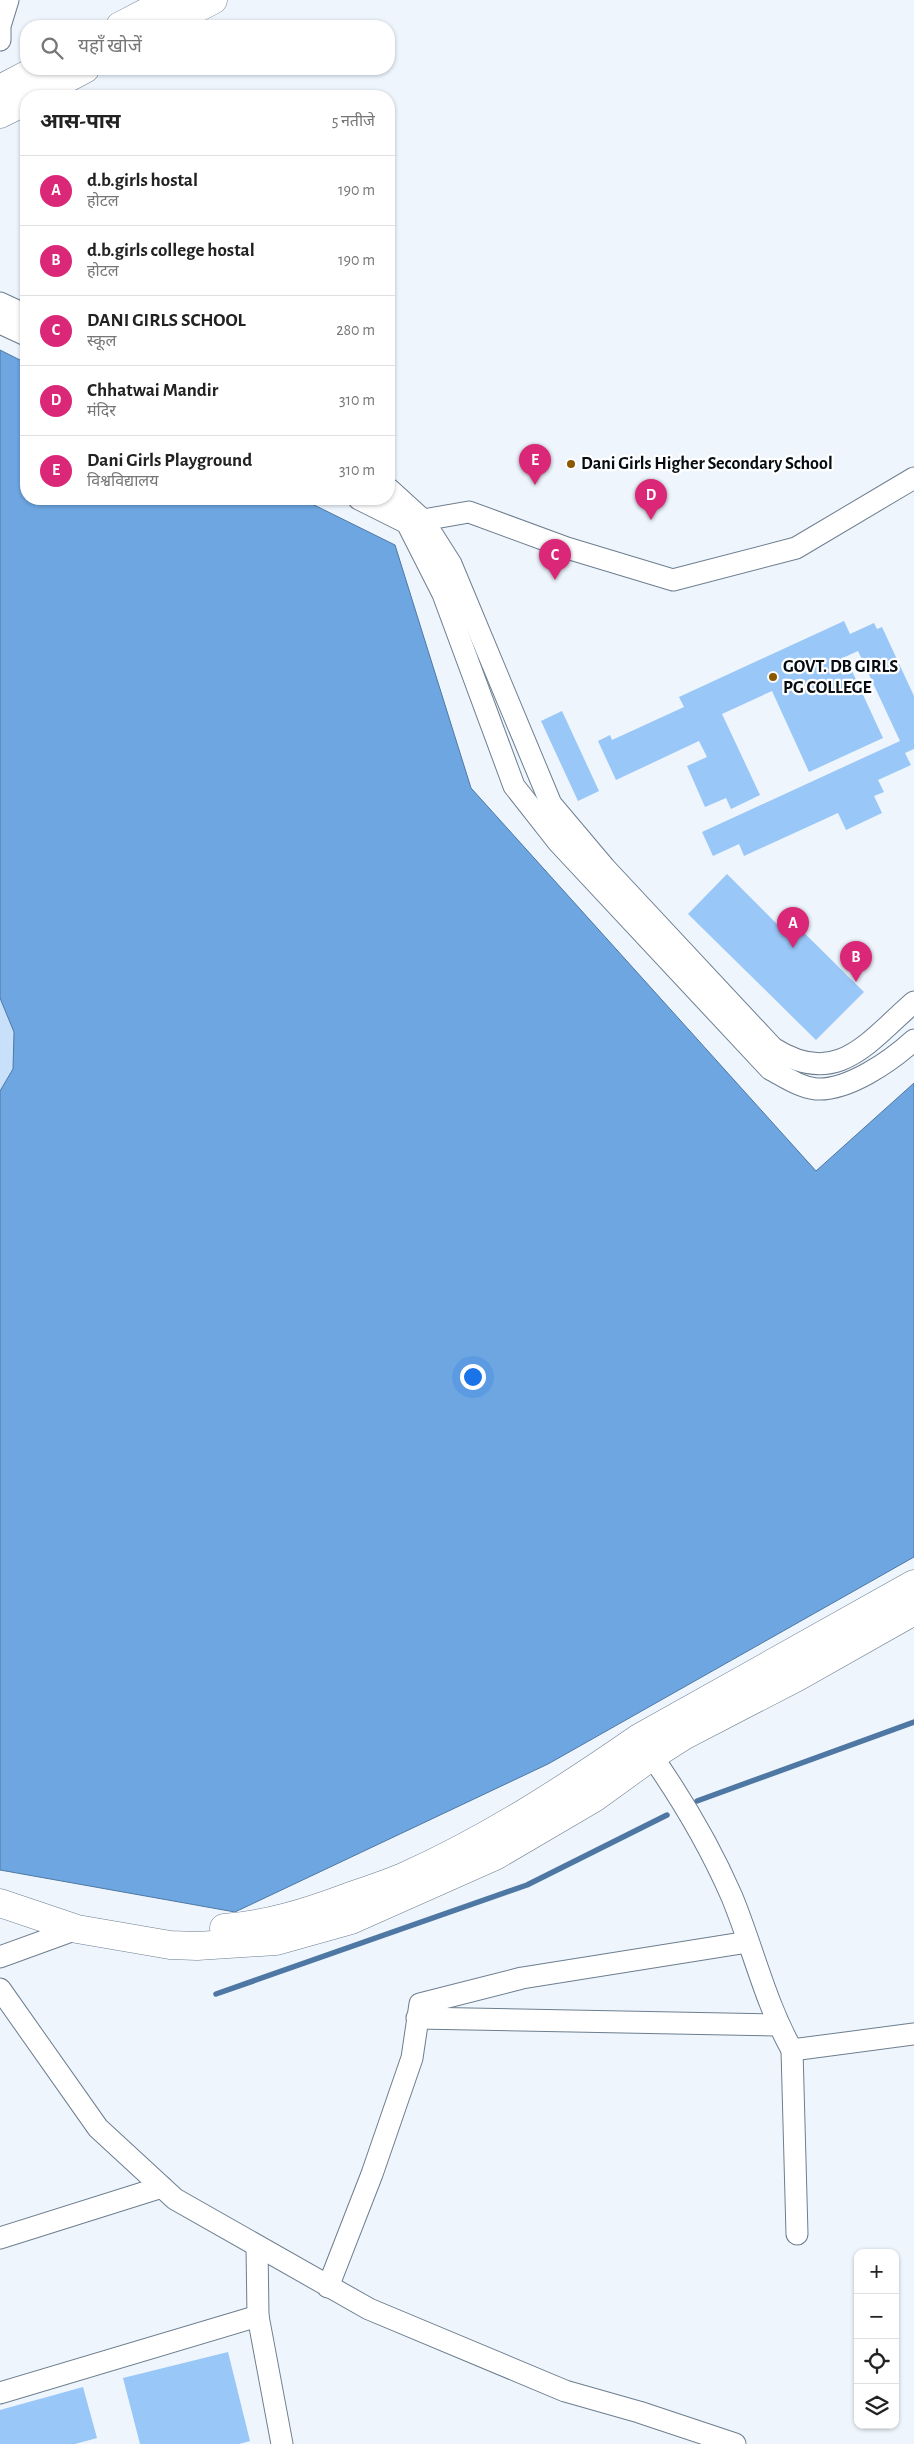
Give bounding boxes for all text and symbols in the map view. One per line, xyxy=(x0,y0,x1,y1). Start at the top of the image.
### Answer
search box xyxy=(20,20,395,75)
icon: search xyxy=(38,34,66,62)
text: यहाँ खोजें xyxy=(78,37,142,56)
text: आस-पास xyxy=(40,111,121,132)
text: 5 नतीजे xyxy=(332,113,375,129)
text: d.b.girls hostal xyxy=(87,171,198,190)
text: A xyxy=(51,182,61,198)
text: 190 m xyxy=(338,182,375,198)
text: होटल xyxy=(87,193,119,209)
text: d.b.girls college hostal xyxy=(87,241,255,260)
text: B xyxy=(51,252,61,268)
text: 190 m xyxy=(338,252,375,268)
text: होटल xyxy=(87,263,119,279)
text: DANI GIRLS SCHOOL xyxy=(87,311,246,330)
text: C xyxy=(52,322,60,338)
text: 280 m xyxy=(336,322,375,338)
text: स्कूल xyxy=(87,333,116,349)
text: Chhatwai Mandir xyxy=(87,381,218,400)
text: D xyxy=(51,392,61,408)
text: 310 m xyxy=(339,392,375,408)
text: मंदिर xyxy=(87,403,116,419)
pin: E xyxy=(519,444,551,485)
text: Dani Girls Playground xyxy=(87,451,252,470)
place label: Dani Girls Higher Secondary School xyxy=(581,455,833,473)
marker: Dani Girls Higher Secondary School xyxy=(565,458,577,470)
text: E xyxy=(52,462,60,478)
text: 310 m xyxy=(339,462,375,478)
text: विश्वविद्यालय xyxy=(87,473,158,489)
pin: D xyxy=(635,479,667,520)
pin: C xyxy=(539,539,571,580)
place label: GOVT. DB GIRLS PG COLLEGE xyxy=(783,658,898,697)
marker: GOVT. DB GIRLS PG COLLEGE xyxy=(767,671,779,683)
pin: A xyxy=(777,907,809,948)
pin: B xyxy=(840,941,872,982)
your location xyxy=(460,1364,486,1390)
map controls xyxy=(854,2249,899,2429)
button: + xyxy=(854,2249,899,2294)
button: − xyxy=(854,2294,899,2339)
button: locate xyxy=(854,2339,899,2384)
button: layers xyxy=(854,2384,899,2429)

